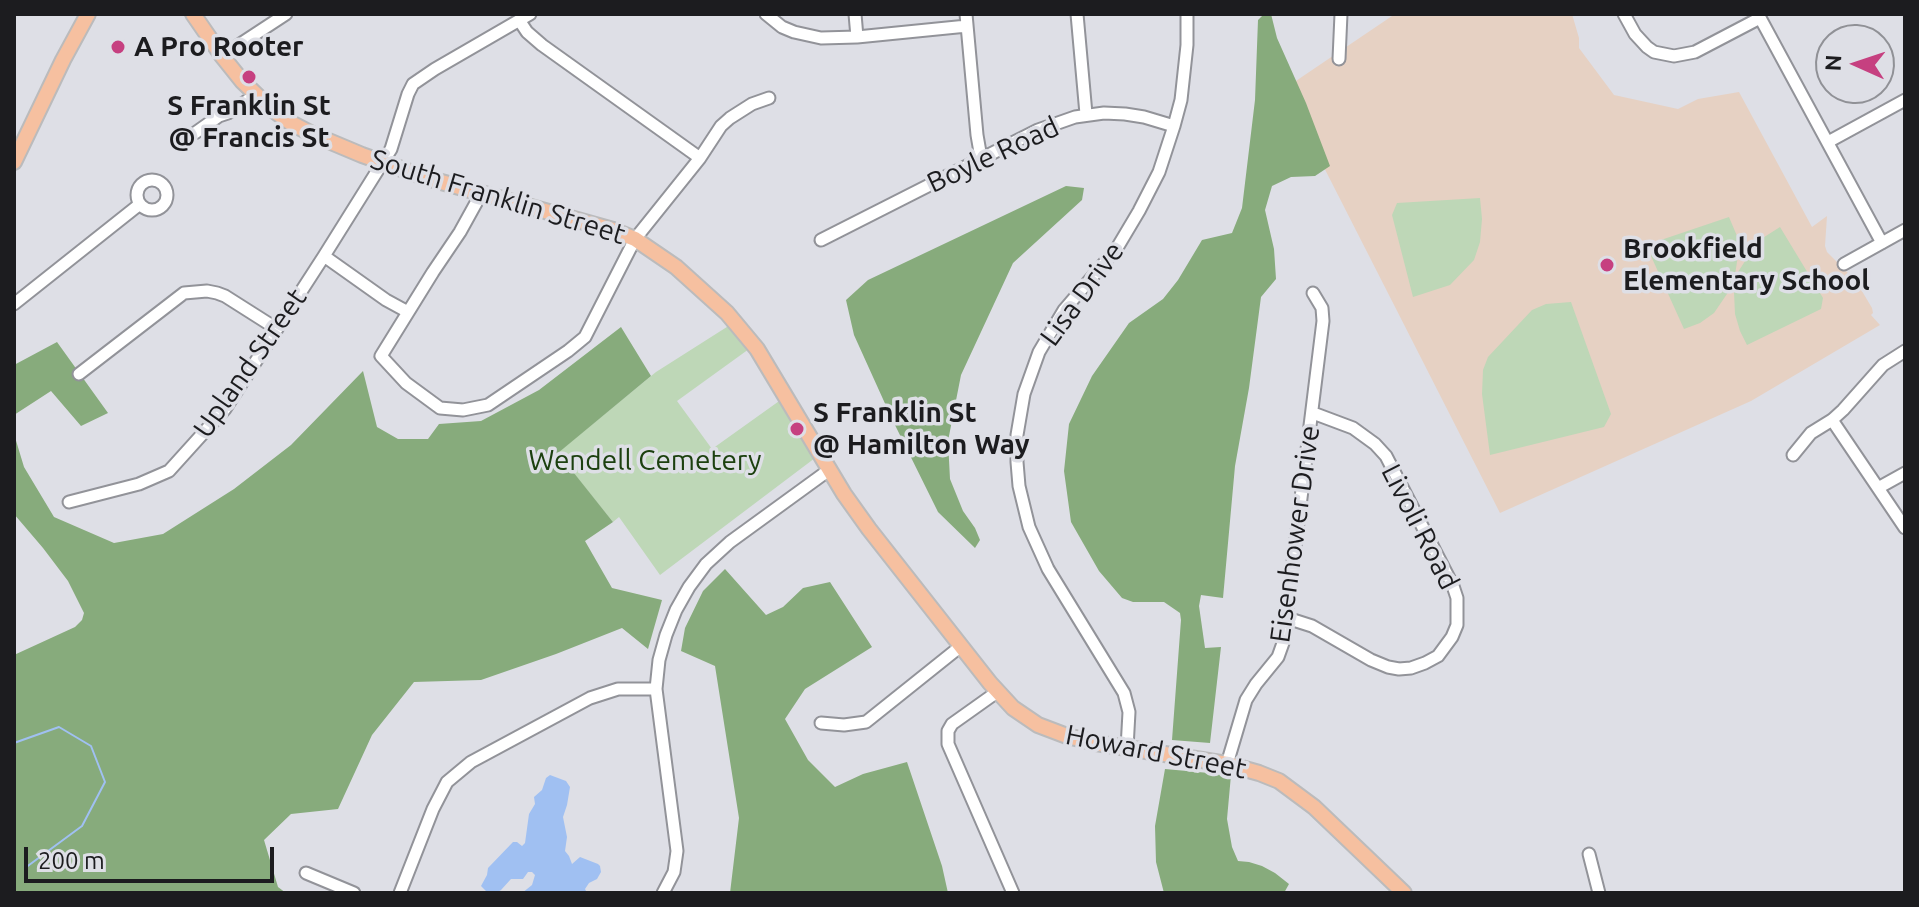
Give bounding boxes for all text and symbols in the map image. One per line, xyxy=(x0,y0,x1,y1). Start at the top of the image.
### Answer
north arrow xyxy=(1815,24,1895,104)
place label: A Pro Rooter xyxy=(134,30,304,64)
marker: A Pro Rooter xyxy=(109,38,127,56)
text: N xyxy=(1820,54,1845,72)
marker: S Franklin St @ Francis St xyxy=(240,68,258,86)
place label: S Franklin St @ Francis St xyxy=(167,89,331,155)
street label: Boyle Road xyxy=(922,110,1064,200)
street label: South Franklin Street xyxy=(367,142,629,252)
place label: Brookfield Elementary School xyxy=(1623,232,1870,298)
street label: Lisa Drive xyxy=(1033,236,1131,352)
marker: Brookfield Elementary School xyxy=(1598,256,1616,274)
street label: Upland Street xyxy=(186,282,314,444)
place label: S Franklin St @ Hamilton Way xyxy=(813,396,1030,462)
marker: S Franklin St @ Hamilton Way xyxy=(788,420,806,438)
street label: Eisenhower Drive xyxy=(1263,423,1327,645)
park label: Wendell Cemetery xyxy=(528,444,762,478)
street label: Livoli Road xyxy=(1374,459,1466,595)
street label: Howard Street xyxy=(1063,718,1249,786)
scale bar xyxy=(28,831,278,881)
text: 200 m xyxy=(38,847,105,874)

